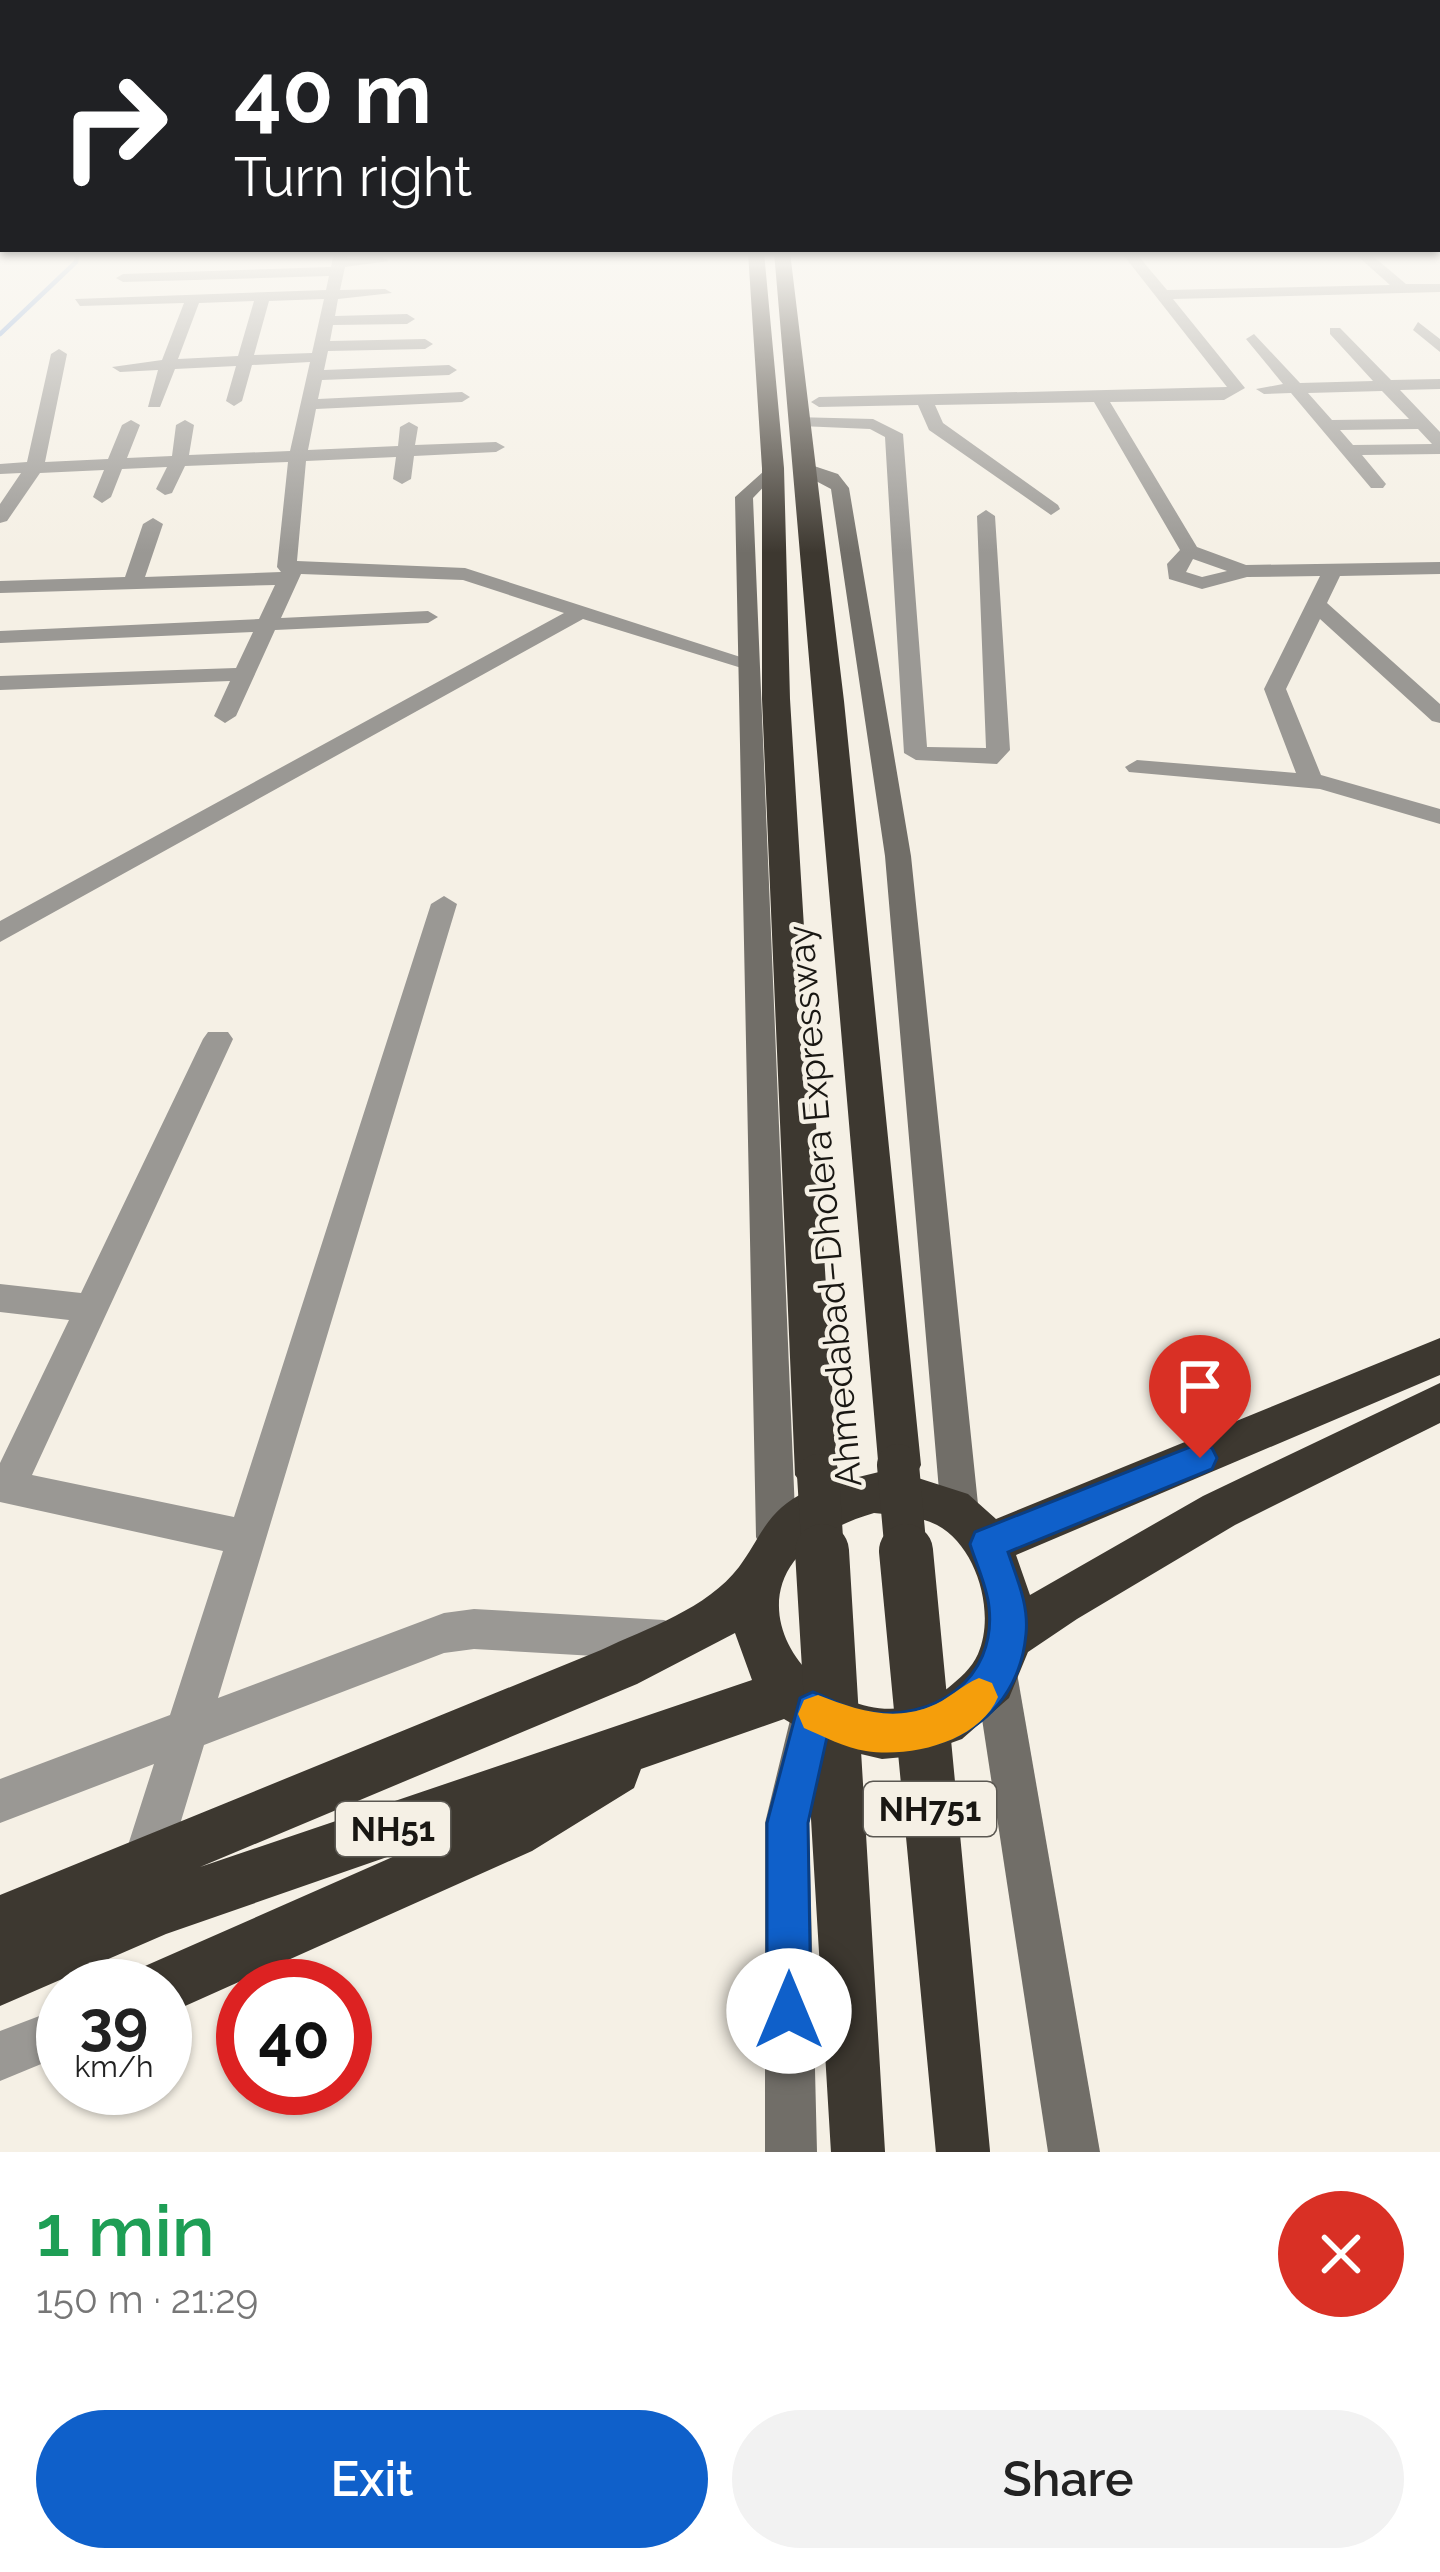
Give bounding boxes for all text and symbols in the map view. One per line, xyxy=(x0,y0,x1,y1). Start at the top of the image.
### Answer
text: 40 m xyxy=(234,44,432,143)
icon: right xyxy=(36,48,192,204)
text: Turn right xyxy=(234,145,472,209)
street label: Ahmedabad–Dholera Expressway xyxy=(779,923,869,1489)
pin xyxy=(1149,1335,1251,1458)
icon: arrive xyxy=(1167,1353,1233,1419)
road number: NH751 xyxy=(864,1782,996,1836)
road number: NH51 xyxy=(336,1802,450,1856)
position arrow xyxy=(726,1948,852,2074)
speed limit sign: 40 xyxy=(216,1959,372,2115)
text: 39 xyxy=(80,1987,148,2057)
text: km/h xyxy=(74,2049,154,2084)
text: 1 min xyxy=(36,2188,215,2273)
button: close xyxy=(1278,2191,1404,2317)
text: 150 m · 21:29 xyxy=(36,2276,258,2322)
button: Exit xyxy=(36,2410,708,2548)
button: Share xyxy=(732,2410,1404,2548)

